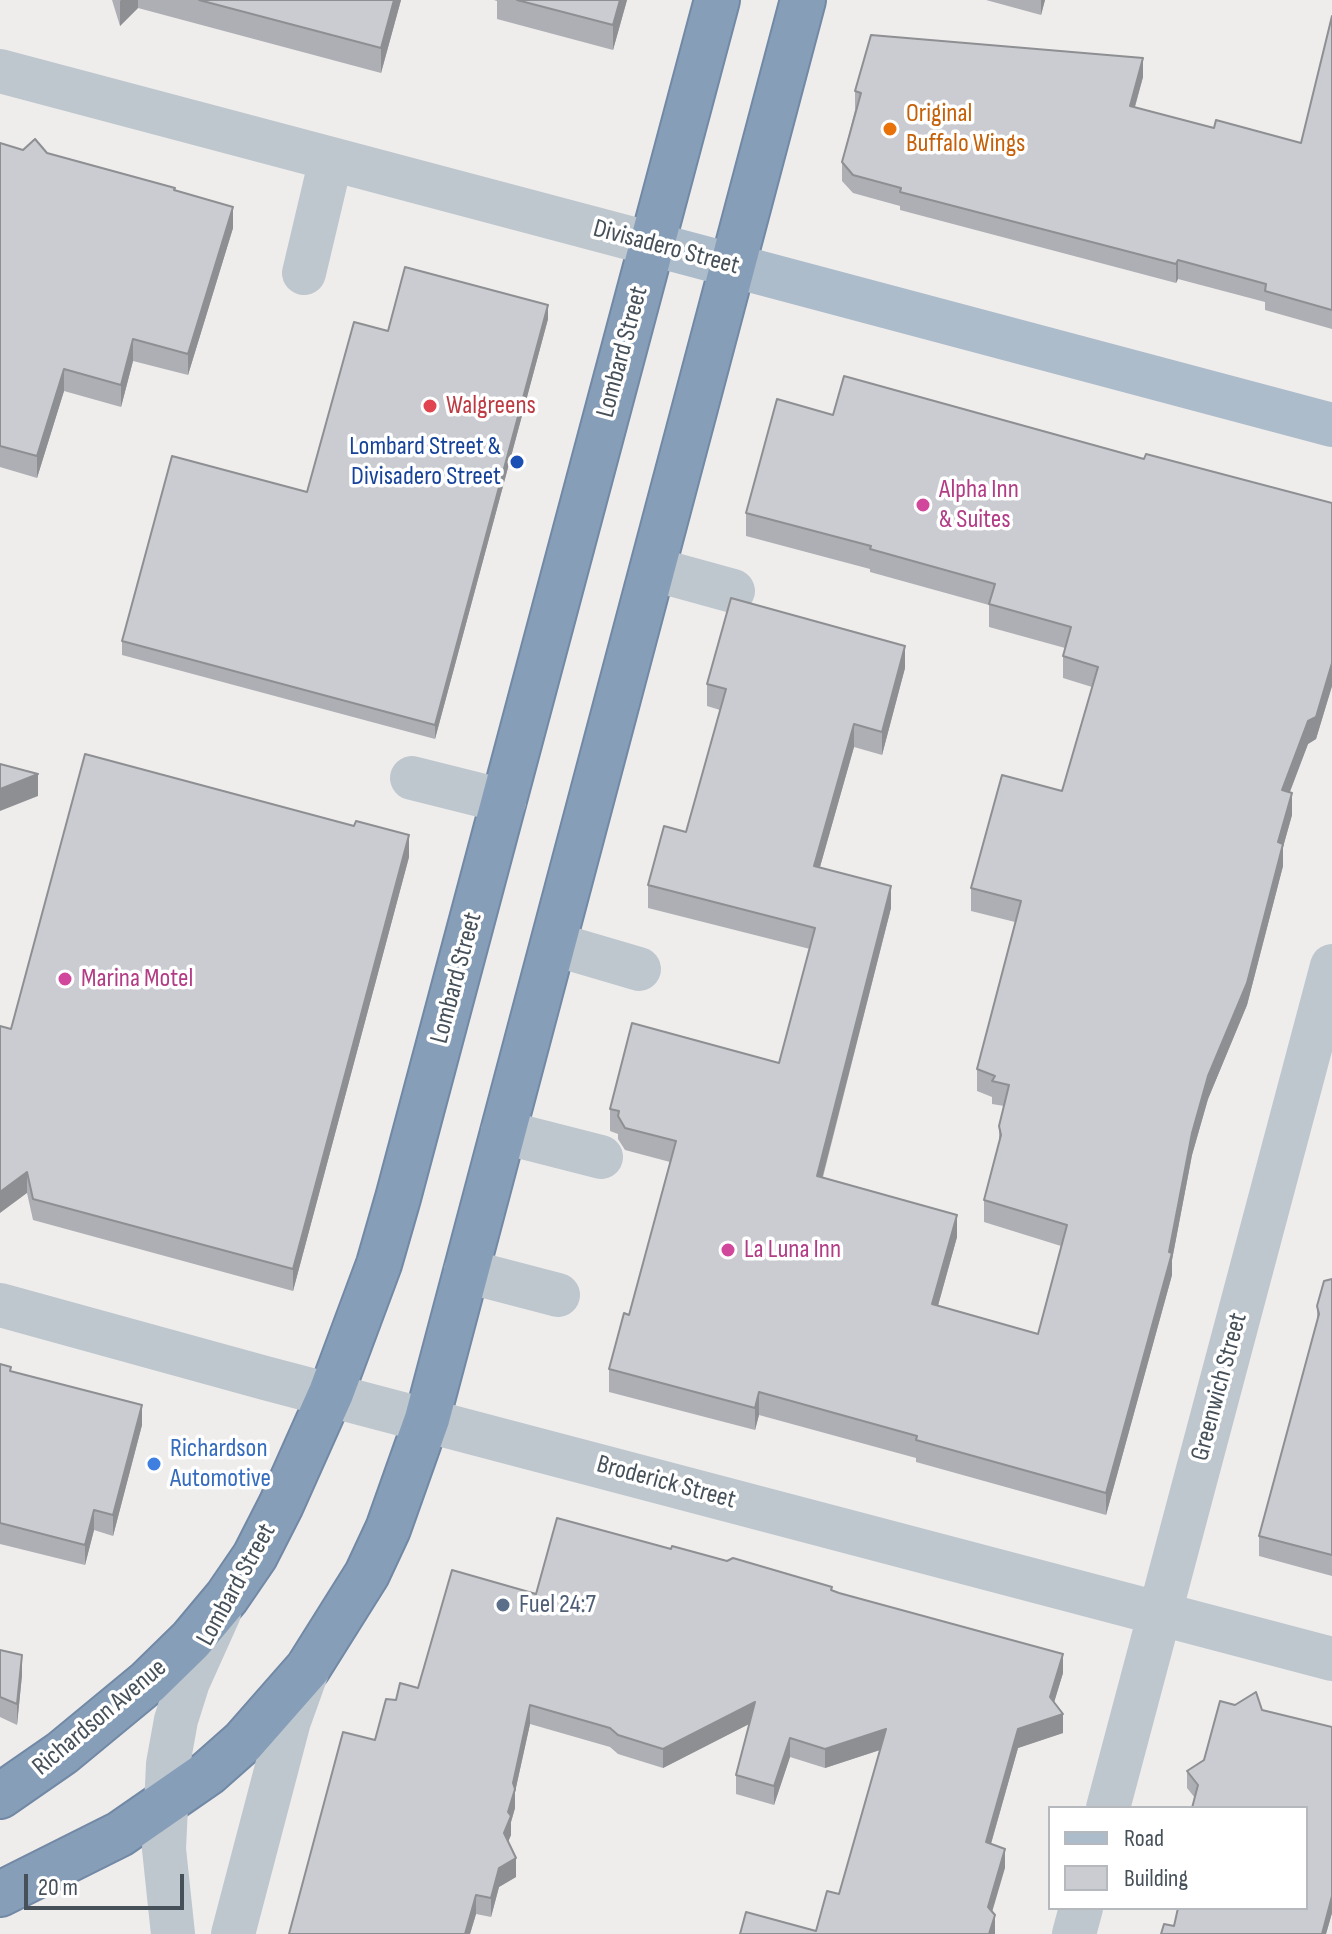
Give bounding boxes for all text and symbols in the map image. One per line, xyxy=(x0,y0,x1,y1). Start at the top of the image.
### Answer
place label: Original Buffalo Wings xyxy=(906,98,1025,160)
marker: Original Buffalo Wings xyxy=(881,120,899,138)
street label: Divisadero Street xyxy=(590,214,742,282)
street label: Lombard Street xyxy=(591,283,655,421)
place label: Walgreens xyxy=(446,390,536,422)
marker: Walgreens xyxy=(421,397,439,415)
place label: Lombard Street & Divisadero Street xyxy=(349,431,501,492)
marker: Lombard Street & Divisadero Street xyxy=(508,453,526,471)
place label: Alpha Inn & Suites xyxy=(939,474,1019,536)
marker: Alpha Inn & Suites xyxy=(914,496,932,514)
street label: Lombard Street xyxy=(425,909,489,1047)
place label: Marina Motel xyxy=(81,963,193,995)
marker: Marina Motel xyxy=(56,970,74,988)
place label: La Luna Inn xyxy=(744,1234,841,1266)
marker: La Luna Inn xyxy=(719,1241,737,1259)
street label: Greenwich Street xyxy=(1185,1310,1255,1464)
place label: Richardson Automotive xyxy=(170,1433,271,1494)
street label: Broderick Street xyxy=(593,1450,739,1516)
marker: Richardson Automotive xyxy=(145,1455,163,1473)
street label: Lombard Street xyxy=(191,1519,283,1651)
place label: Fuel 24:7 xyxy=(519,1589,596,1621)
marker: Fuel 24:7 xyxy=(494,1596,512,1614)
street label: Richardson Avenue xyxy=(27,1653,173,1783)
legend xyxy=(1048,1806,1308,1910)
text: Road xyxy=(1124,1824,1164,1853)
scale bar xyxy=(28,1858,188,1908)
text: Building xyxy=(1124,1864,1188,1893)
text: 20 m xyxy=(38,1873,78,1902)

